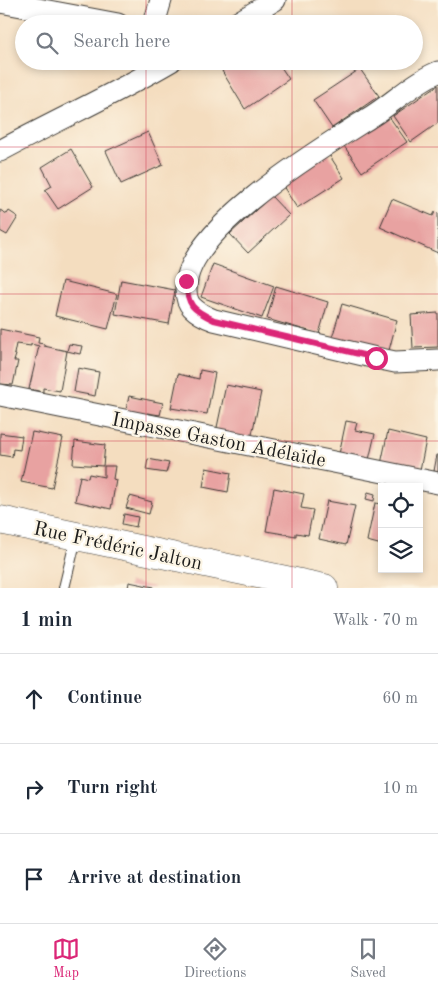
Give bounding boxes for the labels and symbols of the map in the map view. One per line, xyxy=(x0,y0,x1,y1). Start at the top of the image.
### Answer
route end xyxy=(175,270,198,293)
route start xyxy=(365,347,388,370)
street label: Impasse Gaston Adélaïde xyxy=(110,410,327,472)
street label: Rue Frédéric Jalton xyxy=(31,519,204,575)

